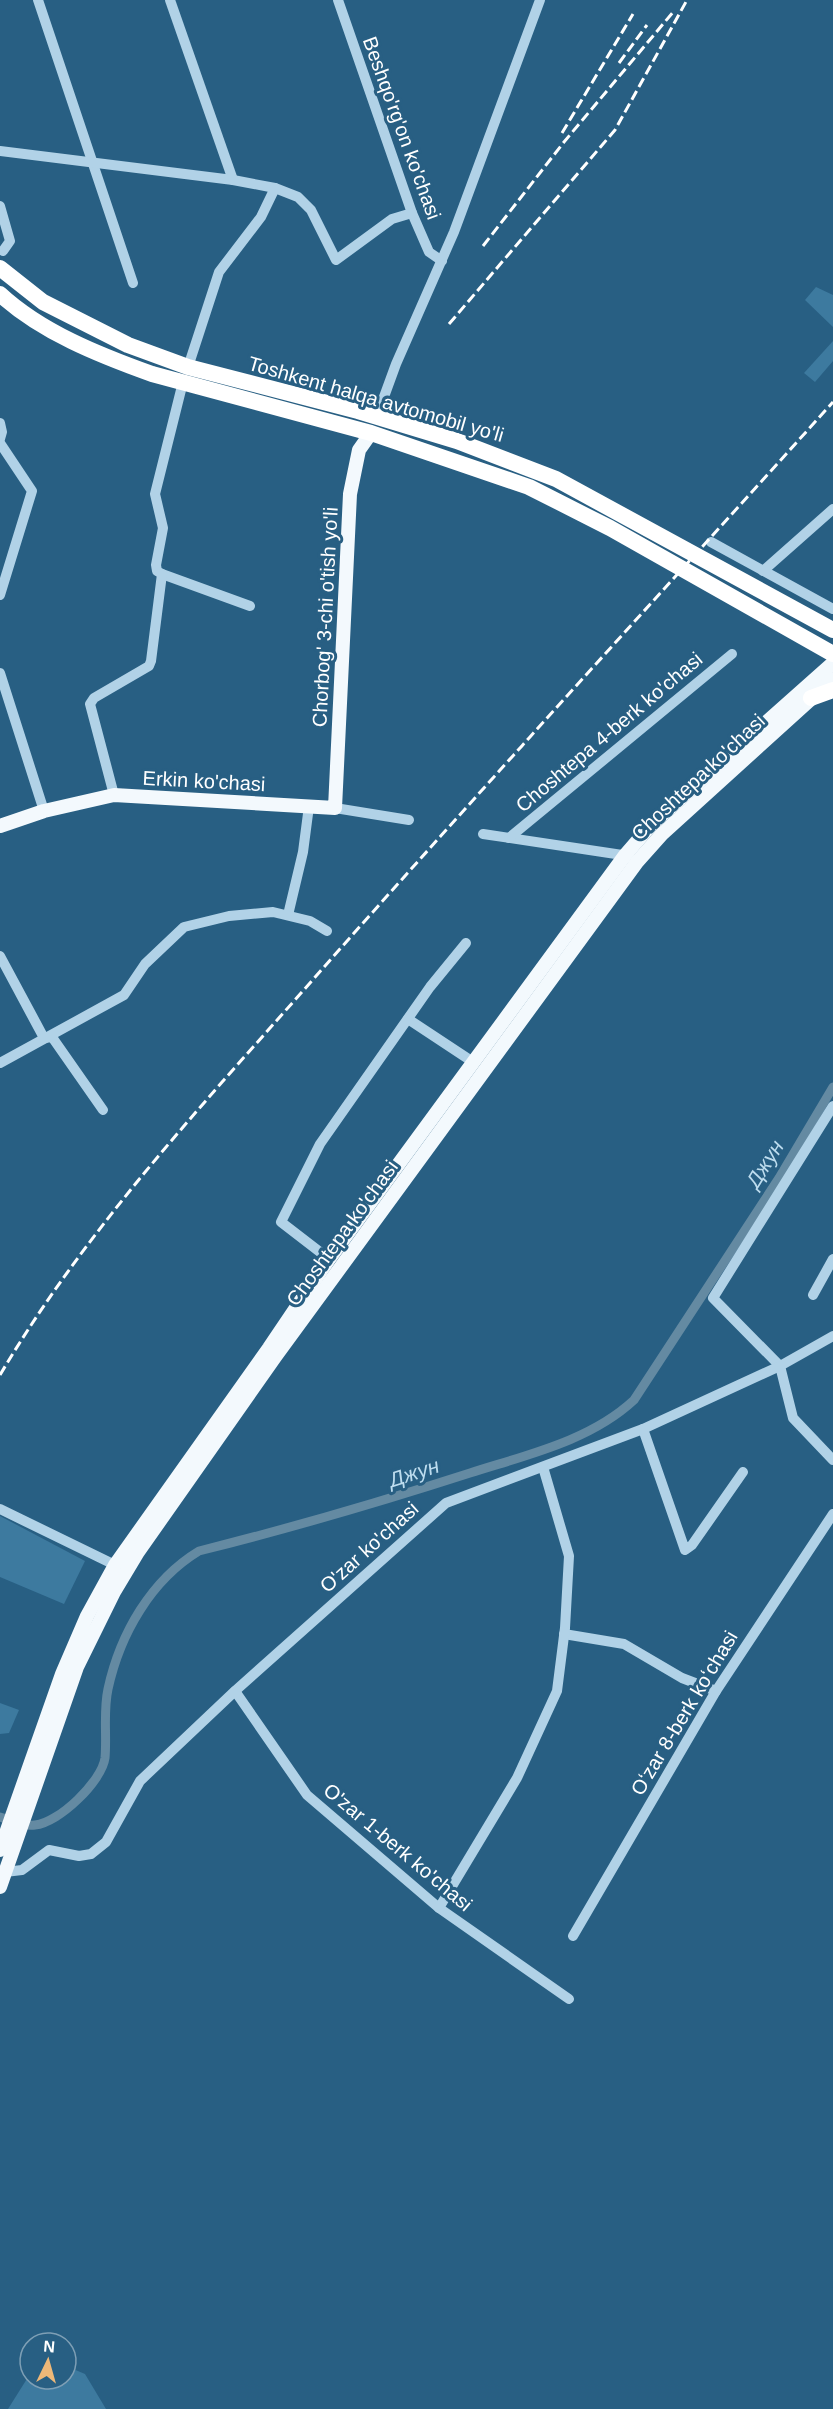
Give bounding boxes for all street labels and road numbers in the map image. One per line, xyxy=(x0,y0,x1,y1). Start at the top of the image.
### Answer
street label: Beshqo'rg'on ko'chasi xyxy=(359,34,445,222)
street label: Toshkent halqa avtomobil yo'li xyxy=(246,352,506,446)
street label: Chorbog' 3-chi o'tish yo'li xyxy=(308,506,342,728)
street label: Choshtepa 4-berk ko'chasi xyxy=(511,648,707,816)
street label: Choshtepa ko'chasi xyxy=(627,710,769,844)
street label: Erkin ko'chasi xyxy=(142,767,266,795)
street label: Choshtepa ko'chasi xyxy=(282,1156,402,1310)
street label: O'zar ko'chasi xyxy=(315,1497,423,1597)
street label: Oʻzar 8-berk koʻchasi xyxy=(626,1627,742,1799)
street label: O'zar 1-berk ko'chasi xyxy=(319,1779,477,1915)

